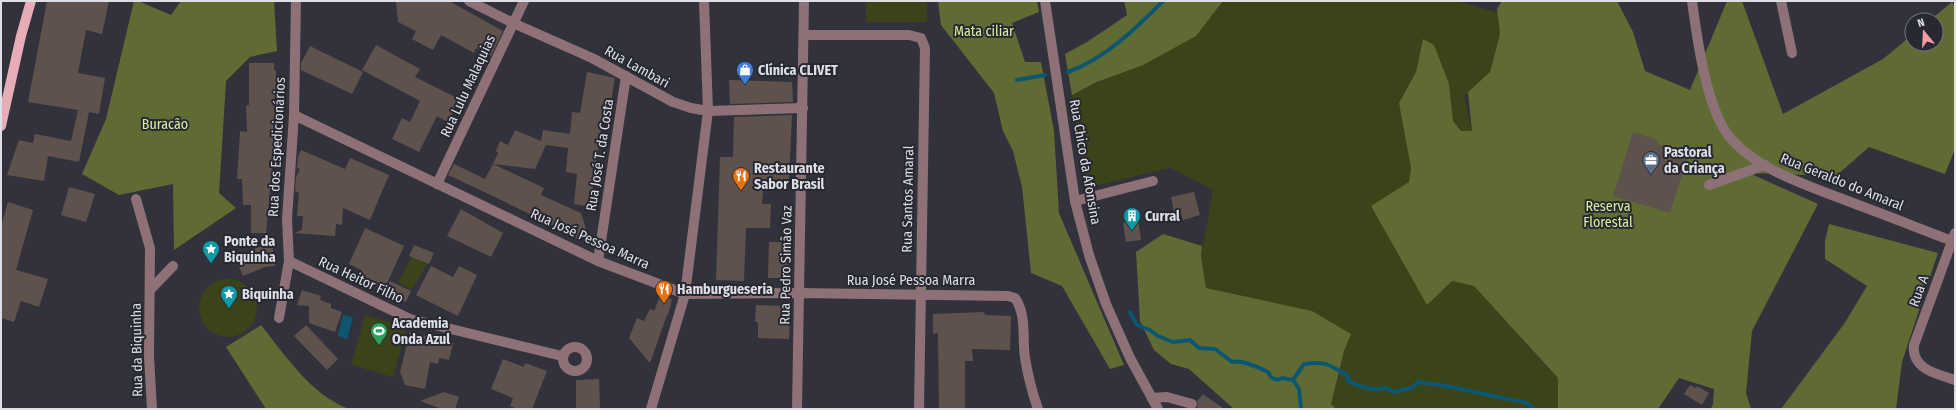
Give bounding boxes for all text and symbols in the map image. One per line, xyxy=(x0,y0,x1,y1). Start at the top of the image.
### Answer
north arrow xyxy=(1904,12,1944,52)
text: N xyxy=(1916,16,1926,30)
park label: Mata ciliar xyxy=(954,23,1014,40)
street label: Rua Lulu Malaquias xyxy=(437,32,499,140)
street label: Rua Lambari xyxy=(602,42,672,92)
shop icon: Clínica CLIVET xyxy=(735,60,755,85)
place label: Clínica CLIVET xyxy=(758,62,838,79)
street label: Rua dos Espedicionários xyxy=(265,77,289,217)
street label: Rua José T. da Costa xyxy=(583,97,617,212)
street label: Rua Chico da Afonsina xyxy=(1066,98,1104,226)
park label: Buracão xyxy=(142,116,188,133)
place label: Pastoral da Criança xyxy=(1664,144,1725,178)
street label: Rua Santos Amaral xyxy=(899,145,917,253)
office icon: Pastoral da Criança xyxy=(1641,150,1661,175)
street label: Rua Geraldo do Amaral xyxy=(1778,150,1906,215)
place label: Restaurante Sabor Brasil xyxy=(754,160,825,193)
restaurant icon: Restaurante Sabor Brasil xyxy=(731,166,751,191)
park label: Reserva Florestal xyxy=(1583,198,1633,231)
street label: Rua José Pessoa Marra xyxy=(528,205,652,273)
street label: Rua Pedro Simão Vaz xyxy=(776,205,796,325)
building icon: Curral xyxy=(1122,206,1142,231)
place label: Curral xyxy=(1145,208,1180,225)
place label: Ponte da Biquinha xyxy=(224,233,276,266)
place icon: Ponte da Biquinha xyxy=(201,239,221,264)
street label: Rua Heitor Filho xyxy=(316,253,406,307)
street label: Rua José Pessoa Marra xyxy=(847,272,975,289)
street label: Rua A xyxy=(1905,272,1933,309)
restaurant icon: Hamburgueseria xyxy=(654,279,674,304)
place label: Hamburgueseria xyxy=(677,281,773,298)
place icon: Biquinha xyxy=(219,284,239,309)
place label: Biquinha xyxy=(242,286,294,303)
street label: Rua da Biquinha xyxy=(128,303,146,397)
place label: Academia Onda Azul xyxy=(391,315,450,348)
sports icon: Academia Onda Azul xyxy=(369,321,389,346)

